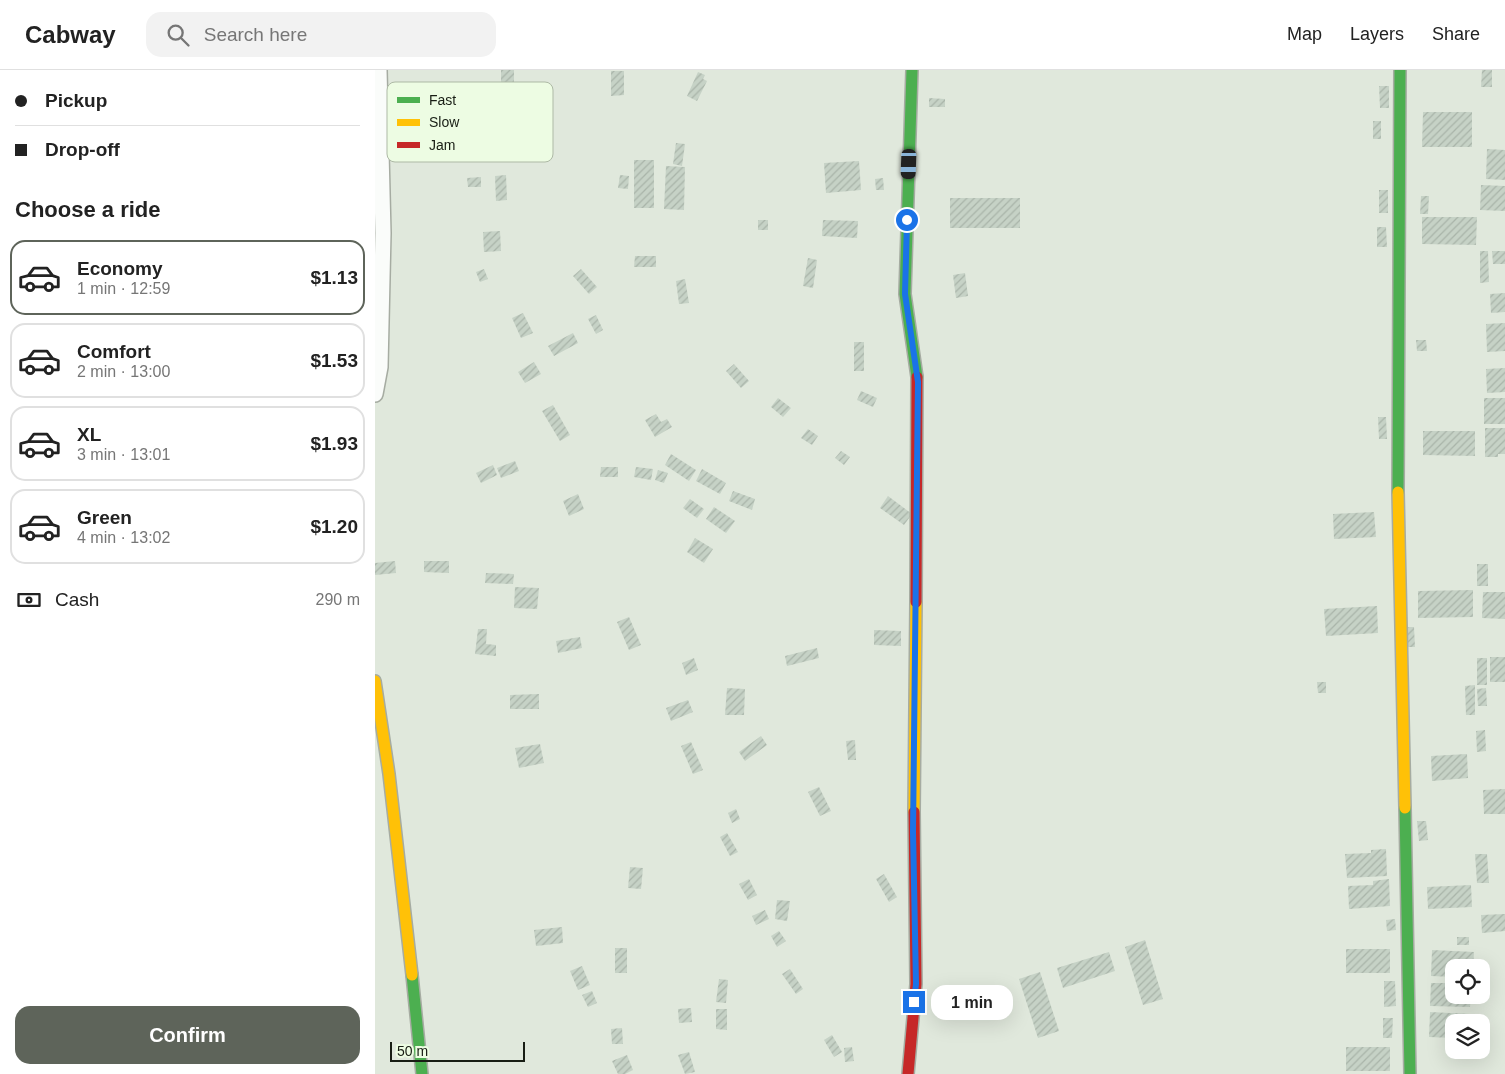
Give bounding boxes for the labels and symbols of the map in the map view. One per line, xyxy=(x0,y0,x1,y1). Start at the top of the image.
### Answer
legend xyxy=(387,82,553,162)
text: Fast xyxy=(429,92,456,108)
text: Slow xyxy=(429,114,460,130)
text: Jam xyxy=(429,137,455,153)
car xyxy=(900,149,917,179)
route start xyxy=(896,209,918,231)
callout: 1 min xyxy=(931,984,1014,1020)
route end xyxy=(903,991,925,1013)
scale bar xyxy=(390,1039,525,1062)

